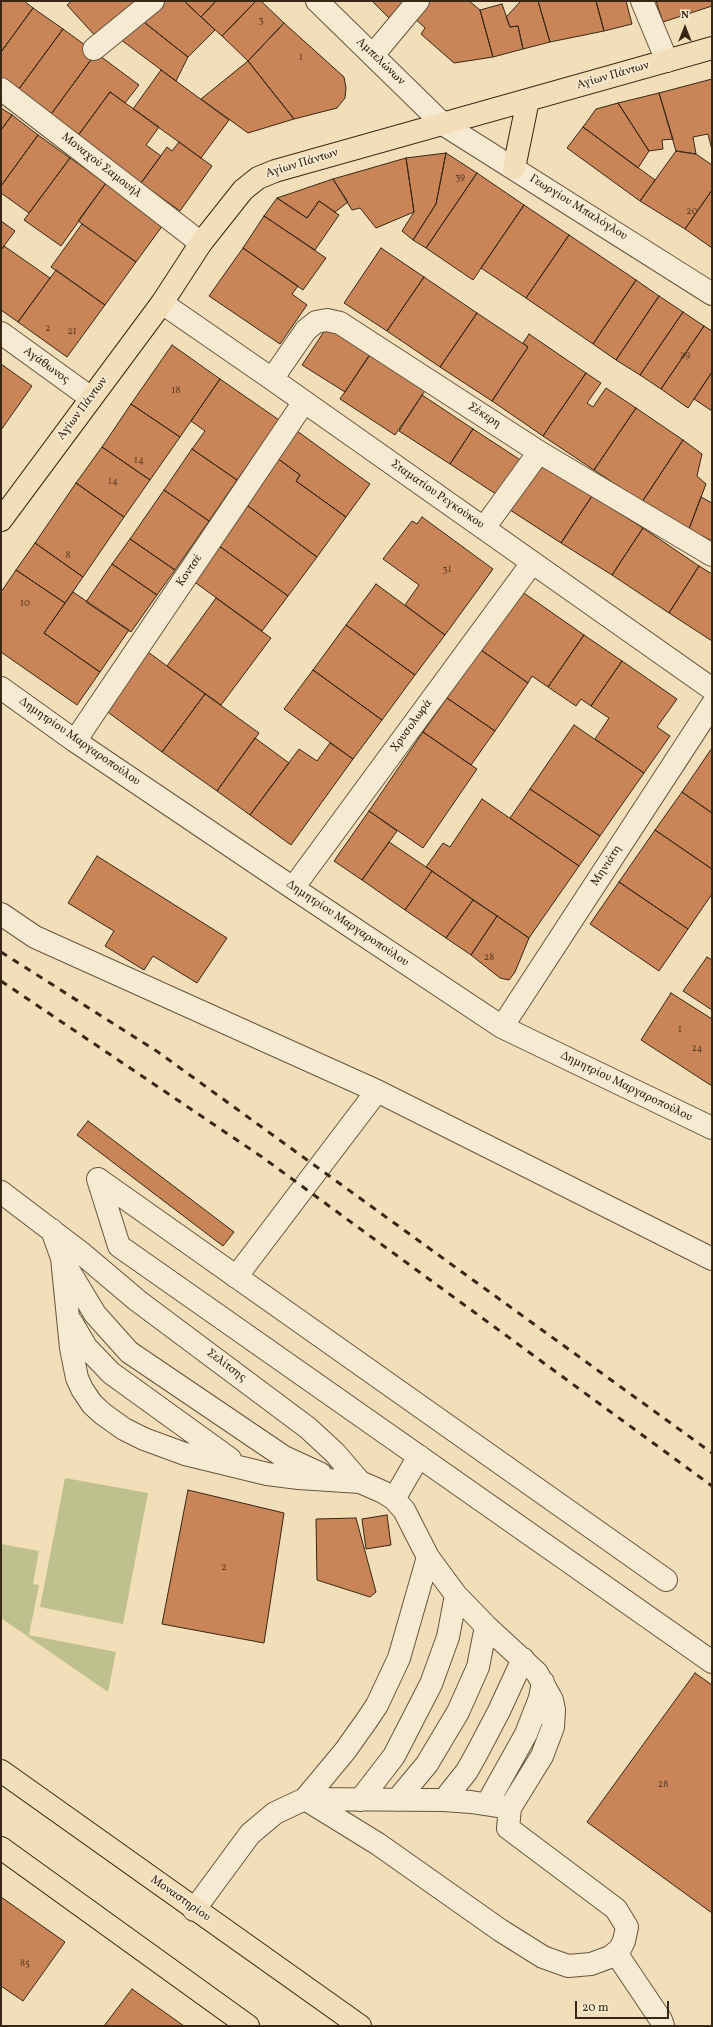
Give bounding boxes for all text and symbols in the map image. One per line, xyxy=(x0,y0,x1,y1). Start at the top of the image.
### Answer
north arrow xyxy=(665,8,705,48)
text: N xyxy=(681,8,689,23)
house number: 3 xyxy=(258,15,264,27)
street label: Αμπελώνων xyxy=(353,35,407,89)
house number: 1 xyxy=(299,52,303,64)
street label: Αγίων Πάντων xyxy=(575,59,651,93)
street label: Μοναχού Σαμουήλ xyxy=(58,130,144,202)
street label: Αγίων Πάντων xyxy=(264,146,340,182)
house number: 39 xyxy=(455,172,465,184)
street label: Γεωργίου Μπαλόγλου xyxy=(526,172,630,244)
house number: 20 xyxy=(686,206,698,218)
house number: 2 xyxy=(45,323,51,335)
house number: 21 xyxy=(67,326,77,338)
street label: Αγάθωνος xyxy=(20,344,72,388)
house number: 29 xyxy=(680,350,690,362)
street label: Αγίων Πάντων xyxy=(55,375,111,443)
house number: 18 xyxy=(172,385,180,397)
street label: Σέκερη xyxy=(465,400,503,432)
house number: 14 xyxy=(134,455,144,467)
street label: Σταματίου Ρεγκούκου xyxy=(388,457,486,533)
house number: 14 xyxy=(108,476,118,488)
house number: 8 xyxy=(65,550,71,562)
street label: Κοντσέ xyxy=(174,552,206,590)
house number: 31 xyxy=(442,564,452,576)
house number: 10 xyxy=(20,598,30,610)
street label: Δημητρίου Μαργαροπούλου xyxy=(16,695,142,789)
street label: Χρυσολωρά xyxy=(388,697,436,755)
street label: Μηνιάτη xyxy=(588,843,626,889)
street label: Δημητρίου Μαργαροπούλου xyxy=(283,878,411,970)
house number: 28 xyxy=(484,952,494,964)
house number: 1 xyxy=(678,1024,682,1036)
house number: 24 xyxy=(691,1043,703,1055)
street label: Δημητρίου Μαργαροπούλου xyxy=(558,1049,694,1125)
street label: Σελίτσης xyxy=(203,1346,249,1386)
house number: 2 xyxy=(221,1562,227,1574)
house number: 28 xyxy=(658,1779,668,1791)
street label: Μοναστηρίου xyxy=(147,1873,213,1925)
house number: 85 xyxy=(20,1958,30,1970)
scale bar xyxy=(577,1993,671,2019)
text: 20 m xyxy=(582,2000,609,2016)

